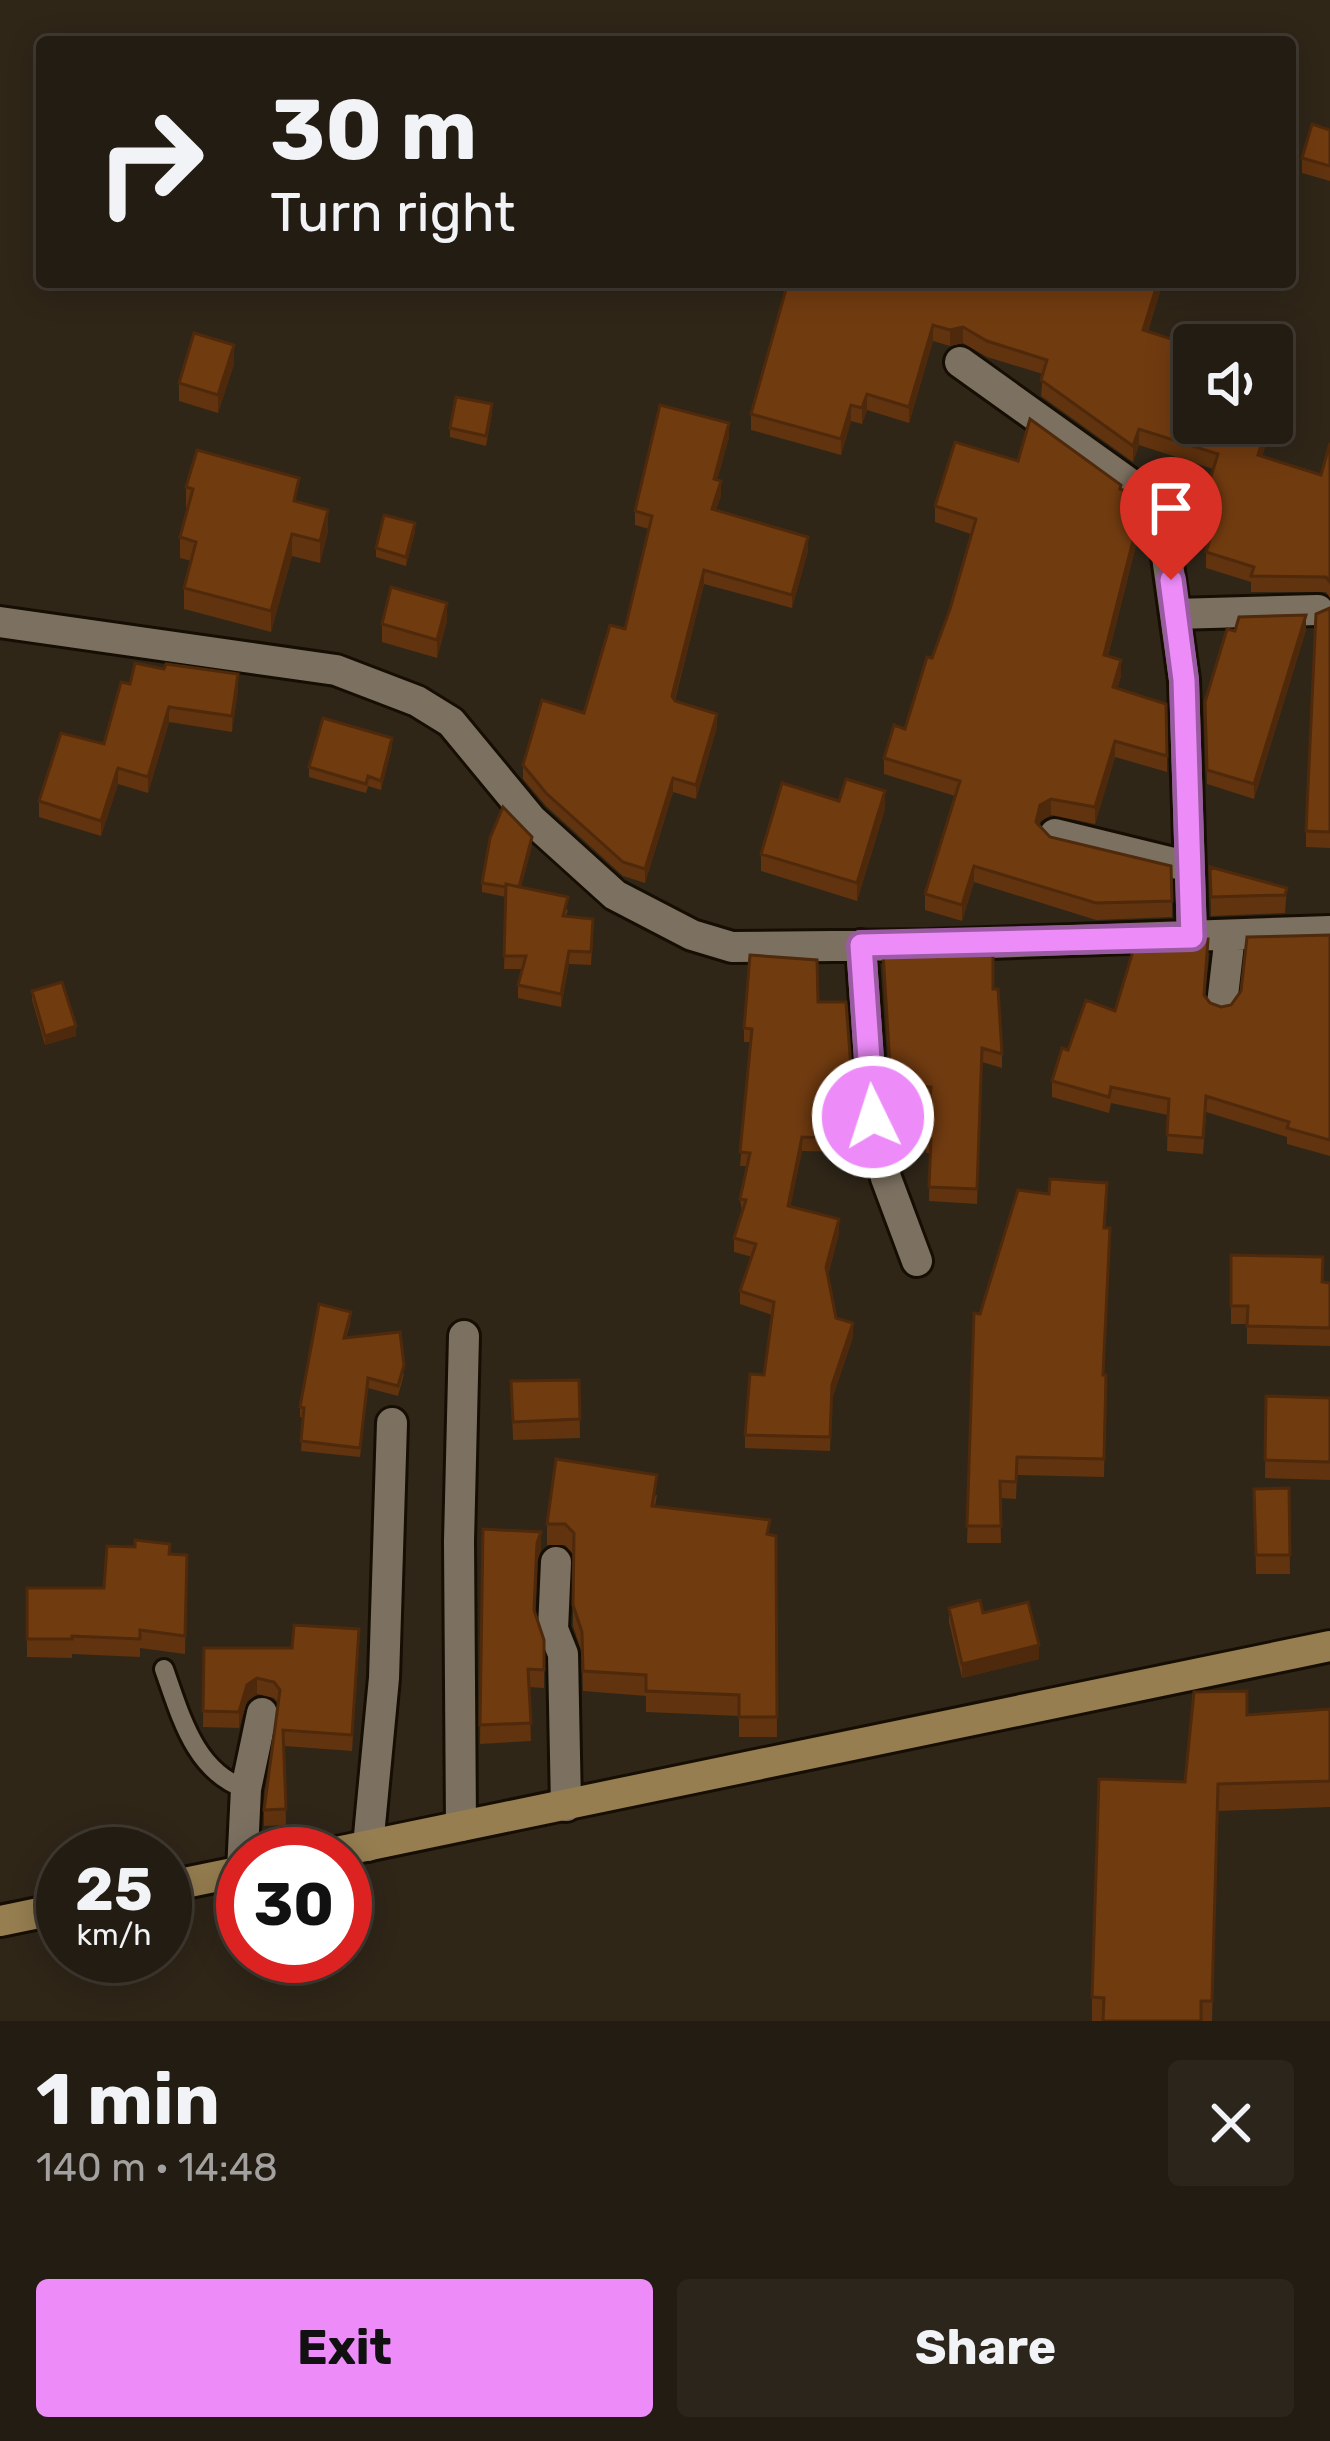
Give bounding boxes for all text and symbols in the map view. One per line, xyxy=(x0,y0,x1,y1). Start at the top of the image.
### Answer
text: 30 m xyxy=(270,80,477,180)
icon: right xyxy=(72,84,228,240)
text: Turn right xyxy=(270,181,515,245)
map controls xyxy=(1173,324,1293,444)
button: sound xyxy=(1173,324,1293,444)
pin xyxy=(1120,457,1222,580)
icon: arrive xyxy=(1138,475,1204,541)
position arrow xyxy=(810,1054,936,1180)
speed limit sign: 30 xyxy=(216,1827,372,1983)
text: 25 xyxy=(75,1854,153,1925)
text: km/h xyxy=(77,1917,151,1953)
text: 1 min xyxy=(36,2057,220,2142)
button: close xyxy=(1168,2060,1294,2186)
text: 140 m · 14:48 xyxy=(36,2145,278,2191)
button: Exit xyxy=(36,2279,653,2417)
button: Share xyxy=(677,2279,1294,2417)

